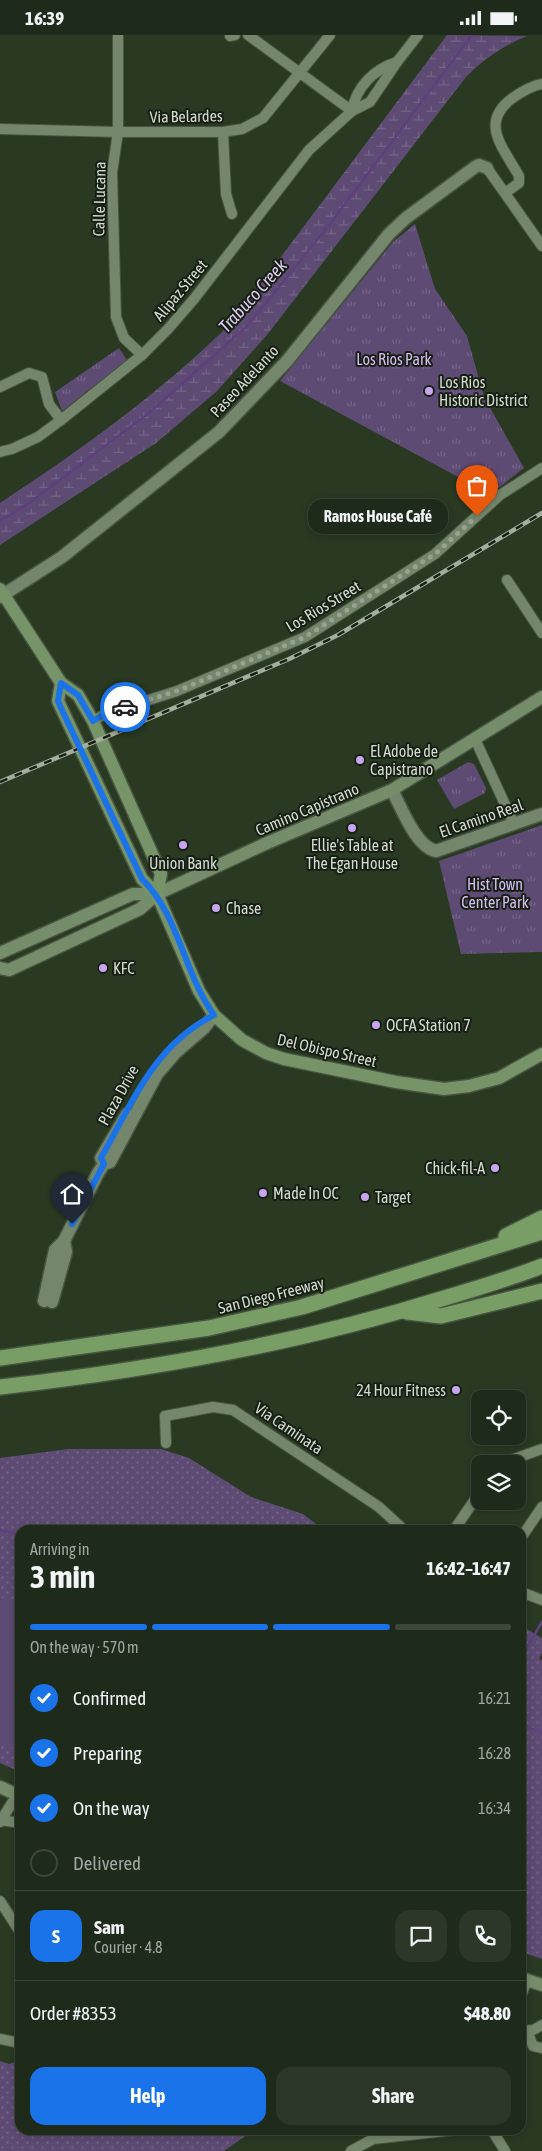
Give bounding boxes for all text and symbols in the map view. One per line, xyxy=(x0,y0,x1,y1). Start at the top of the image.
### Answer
text: 16:39 xyxy=(25,7,64,29)
street label: Via Belardes xyxy=(149,106,223,126)
street label: Calle Lucana xyxy=(89,161,109,237)
water label: Trabuco Creek xyxy=(214,254,292,337)
street label: Alipaz Street xyxy=(149,256,212,325)
street label: Paseo Adelanto xyxy=(206,341,282,421)
park label: Los Rios Park xyxy=(356,350,432,368)
place label: Los Rios Historic District xyxy=(439,373,528,409)
marker: Los Rios Historic District xyxy=(423,385,435,397)
pin xyxy=(456,465,498,516)
icon: bag xyxy=(463,472,491,500)
callout: Ramos House Café xyxy=(307,499,447,533)
text: Ramos House Café xyxy=(324,507,432,525)
street label: Los Rios Street xyxy=(282,577,364,635)
courier xyxy=(100,682,150,732)
icon: car xyxy=(111,693,139,721)
place label: El Adobe de Capistrano xyxy=(370,742,438,779)
marker: El Adobe de Capistrano xyxy=(354,754,366,766)
street label: Camino Capistrano xyxy=(253,779,362,840)
street label: El Camino Real xyxy=(437,795,526,841)
marker: Ellie's Table at The Egan House xyxy=(346,822,358,834)
place label: Ellie's Table at The Egan House xyxy=(306,836,398,873)
marker: Union Bank xyxy=(177,839,189,851)
place label: Union Bank xyxy=(149,854,217,872)
park label: Hist Town Center Park xyxy=(461,875,529,911)
place label: Chase xyxy=(226,899,261,917)
marker: Chase xyxy=(210,902,222,914)
place label: KFC xyxy=(113,959,135,977)
marker: KFC xyxy=(97,962,109,974)
place label: OCFA Station 7 xyxy=(386,1016,471,1034)
marker: OCFA Station 7 xyxy=(370,1019,382,1031)
street label: Del Obispo Street xyxy=(275,1030,379,1071)
street label: Plaza Drive xyxy=(94,1062,142,1128)
place label: Chick-fil-A xyxy=(425,1159,485,1177)
marker: Chick-fil-A xyxy=(489,1162,501,1174)
pin xyxy=(51,1173,93,1224)
icon: home xyxy=(58,1180,86,1208)
place label: Made In OC xyxy=(273,1184,339,1202)
marker: Made In OC xyxy=(257,1187,269,1199)
place label: Target xyxy=(375,1188,411,1207)
marker: Target xyxy=(359,1191,371,1203)
street label: San Diego Freeway xyxy=(216,1273,327,1318)
place label: 24 Hour Fitness xyxy=(356,1381,446,1399)
marker: 24 Hour Fitness xyxy=(450,1384,462,1396)
map controls xyxy=(471,1390,526,1510)
button: locate xyxy=(471,1390,526,1445)
street label: Via Caminata xyxy=(252,1399,326,1457)
button: layers xyxy=(471,1455,526,1510)
text: Arriving in xyxy=(30,1540,90,1558)
text: 16:42–16:47 xyxy=(426,1557,511,1579)
text: 3 min xyxy=(30,1558,95,1595)
text: On the way · 570 m xyxy=(30,1638,139,1656)
icon: check xyxy=(30,1684,58,1712)
text: Confirmed xyxy=(73,1687,146,1709)
text: 16:21 xyxy=(478,1689,511,1707)
icon: check xyxy=(30,1739,58,1767)
text: Preparing xyxy=(73,1742,142,1764)
text: 16:28 xyxy=(478,1744,511,1762)
icon: check xyxy=(30,1794,58,1822)
text: On the way xyxy=(73,1797,150,1819)
text: 16:34 xyxy=(478,1799,511,1817)
text: Delivered xyxy=(73,1852,141,1874)
button: chat xyxy=(395,1910,447,1962)
button: phone xyxy=(459,1910,511,1962)
text: Sam xyxy=(94,1916,125,1938)
text: S xyxy=(52,1925,60,1947)
text: Courier · 4.8 xyxy=(94,1938,163,1956)
text: Order #8353 xyxy=(30,2002,117,2024)
text: $48.80 xyxy=(464,2002,511,2024)
button: Help xyxy=(30,2067,266,2125)
button: Share xyxy=(276,2067,511,2125)

